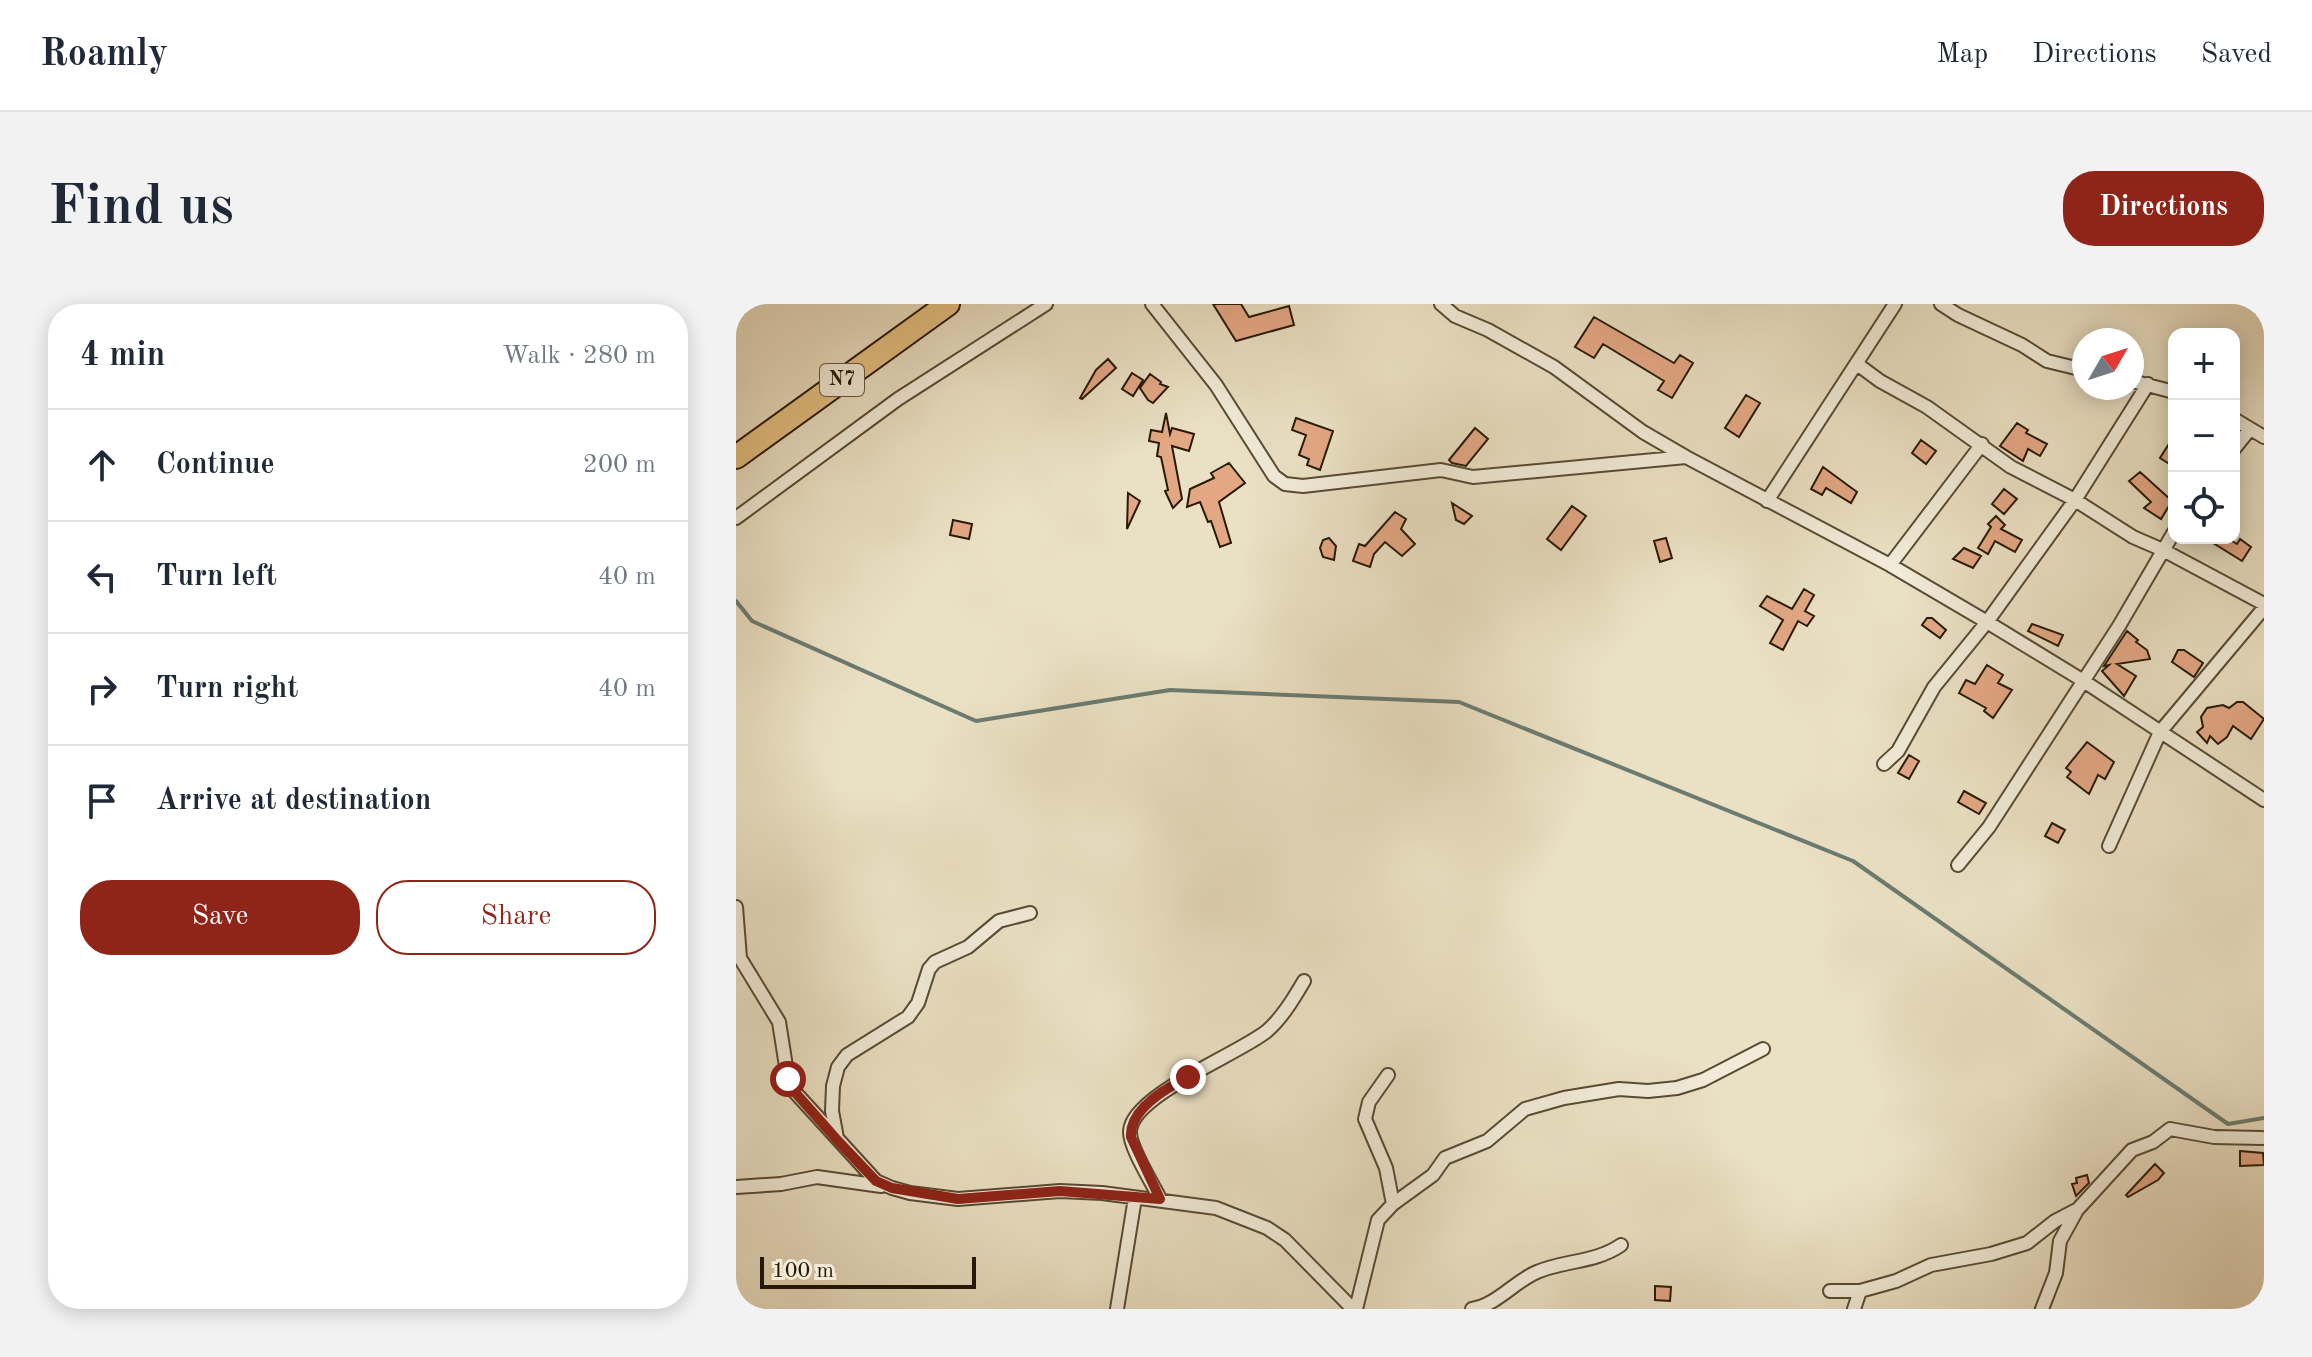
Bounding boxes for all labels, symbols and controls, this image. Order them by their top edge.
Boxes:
text: Roamly [40,36,168,74]
text: Map [1936,41,1988,69]
text: Directions [2032,41,2157,69]
text: Saved [2201,41,2272,69]
button: Directions [2063,171,2264,246]
text: Find us [48,180,234,236]
north arrow [2072,328,2144,400]
map controls [2168,328,2240,544]
button: + [2168,328,2240,400]
text: 4 min [80,339,165,373]
text: Walk · 280 m [502,343,656,369]
road number: N7 [820,364,864,396]
button: − [2168,400,2240,472]
icon: ahead [80,443,124,487]
text: Continue [156,450,275,480]
text: 200 m [583,452,656,478]
button: locate [2168,472,2240,544]
icon: left [80,555,124,599]
text: Turn left [156,562,277,592]
text: 40 m [598,564,656,590]
icon: right [80,667,124,711]
text: Turn right [156,674,298,704]
text: 40 m [598,676,656,702]
icon: arrive [80,779,124,823]
text: Arrive at destination [156,786,431,816]
button: Save [80,880,360,955]
button: Share [376,880,656,955]
route end [1170,1059,1206,1095]
route start [770,1061,806,1097]
scale bar [760,1253,976,1289]
text: 100 m [772,1260,834,1282]

